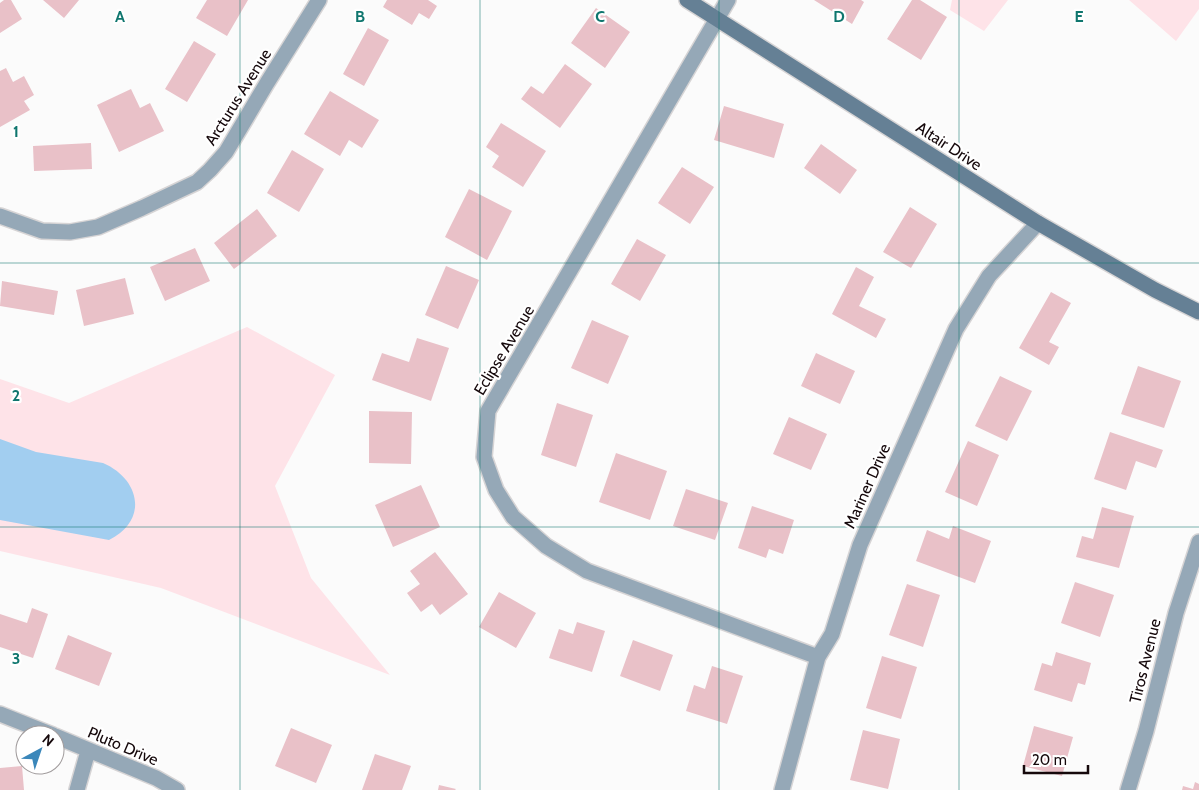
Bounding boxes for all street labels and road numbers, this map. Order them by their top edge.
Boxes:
street label: Arcturus Avenue [201,45,275,149]
street label: Altair Drive [913,118,985,174]
street label: Eclipse Avenue [470,302,538,398]
street label: Mariner Drive [840,441,894,531]
street label: Tiros Avenue [1125,617,1165,705]
street label: Pluto Drive [85,723,161,769]

